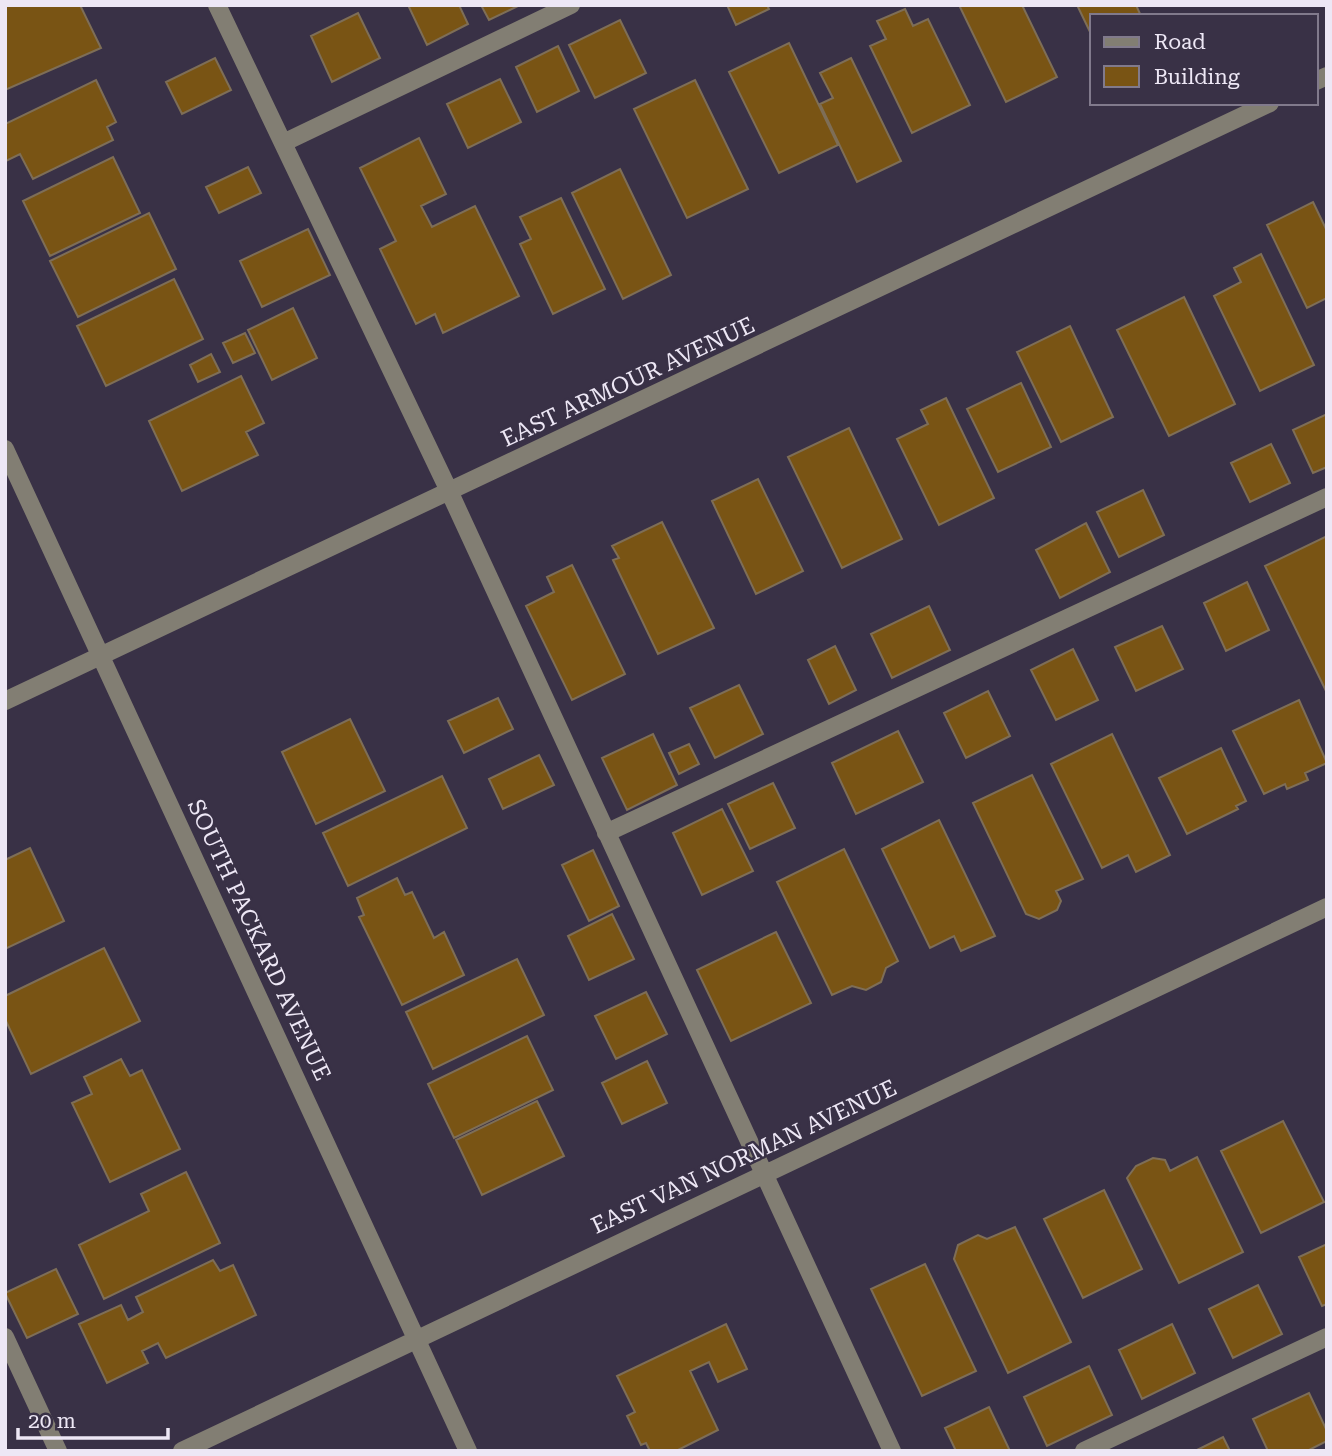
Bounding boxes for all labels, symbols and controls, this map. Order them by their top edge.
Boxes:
legend [1090,14,1318,105]
text: Road [1154,30,1206,54]
text: Building [1154,65,1240,89]
street label: EAST ARMOUR AVENUE [497,311,759,453]
street label: SOUTH PACKARD AVENUE [182,795,336,1085]
street label: EAST VAN NORMAN AVENUE [587,1074,901,1240]
scale bar [18,1396,168,1440]
text: 20 m [28,1409,76,1433]

